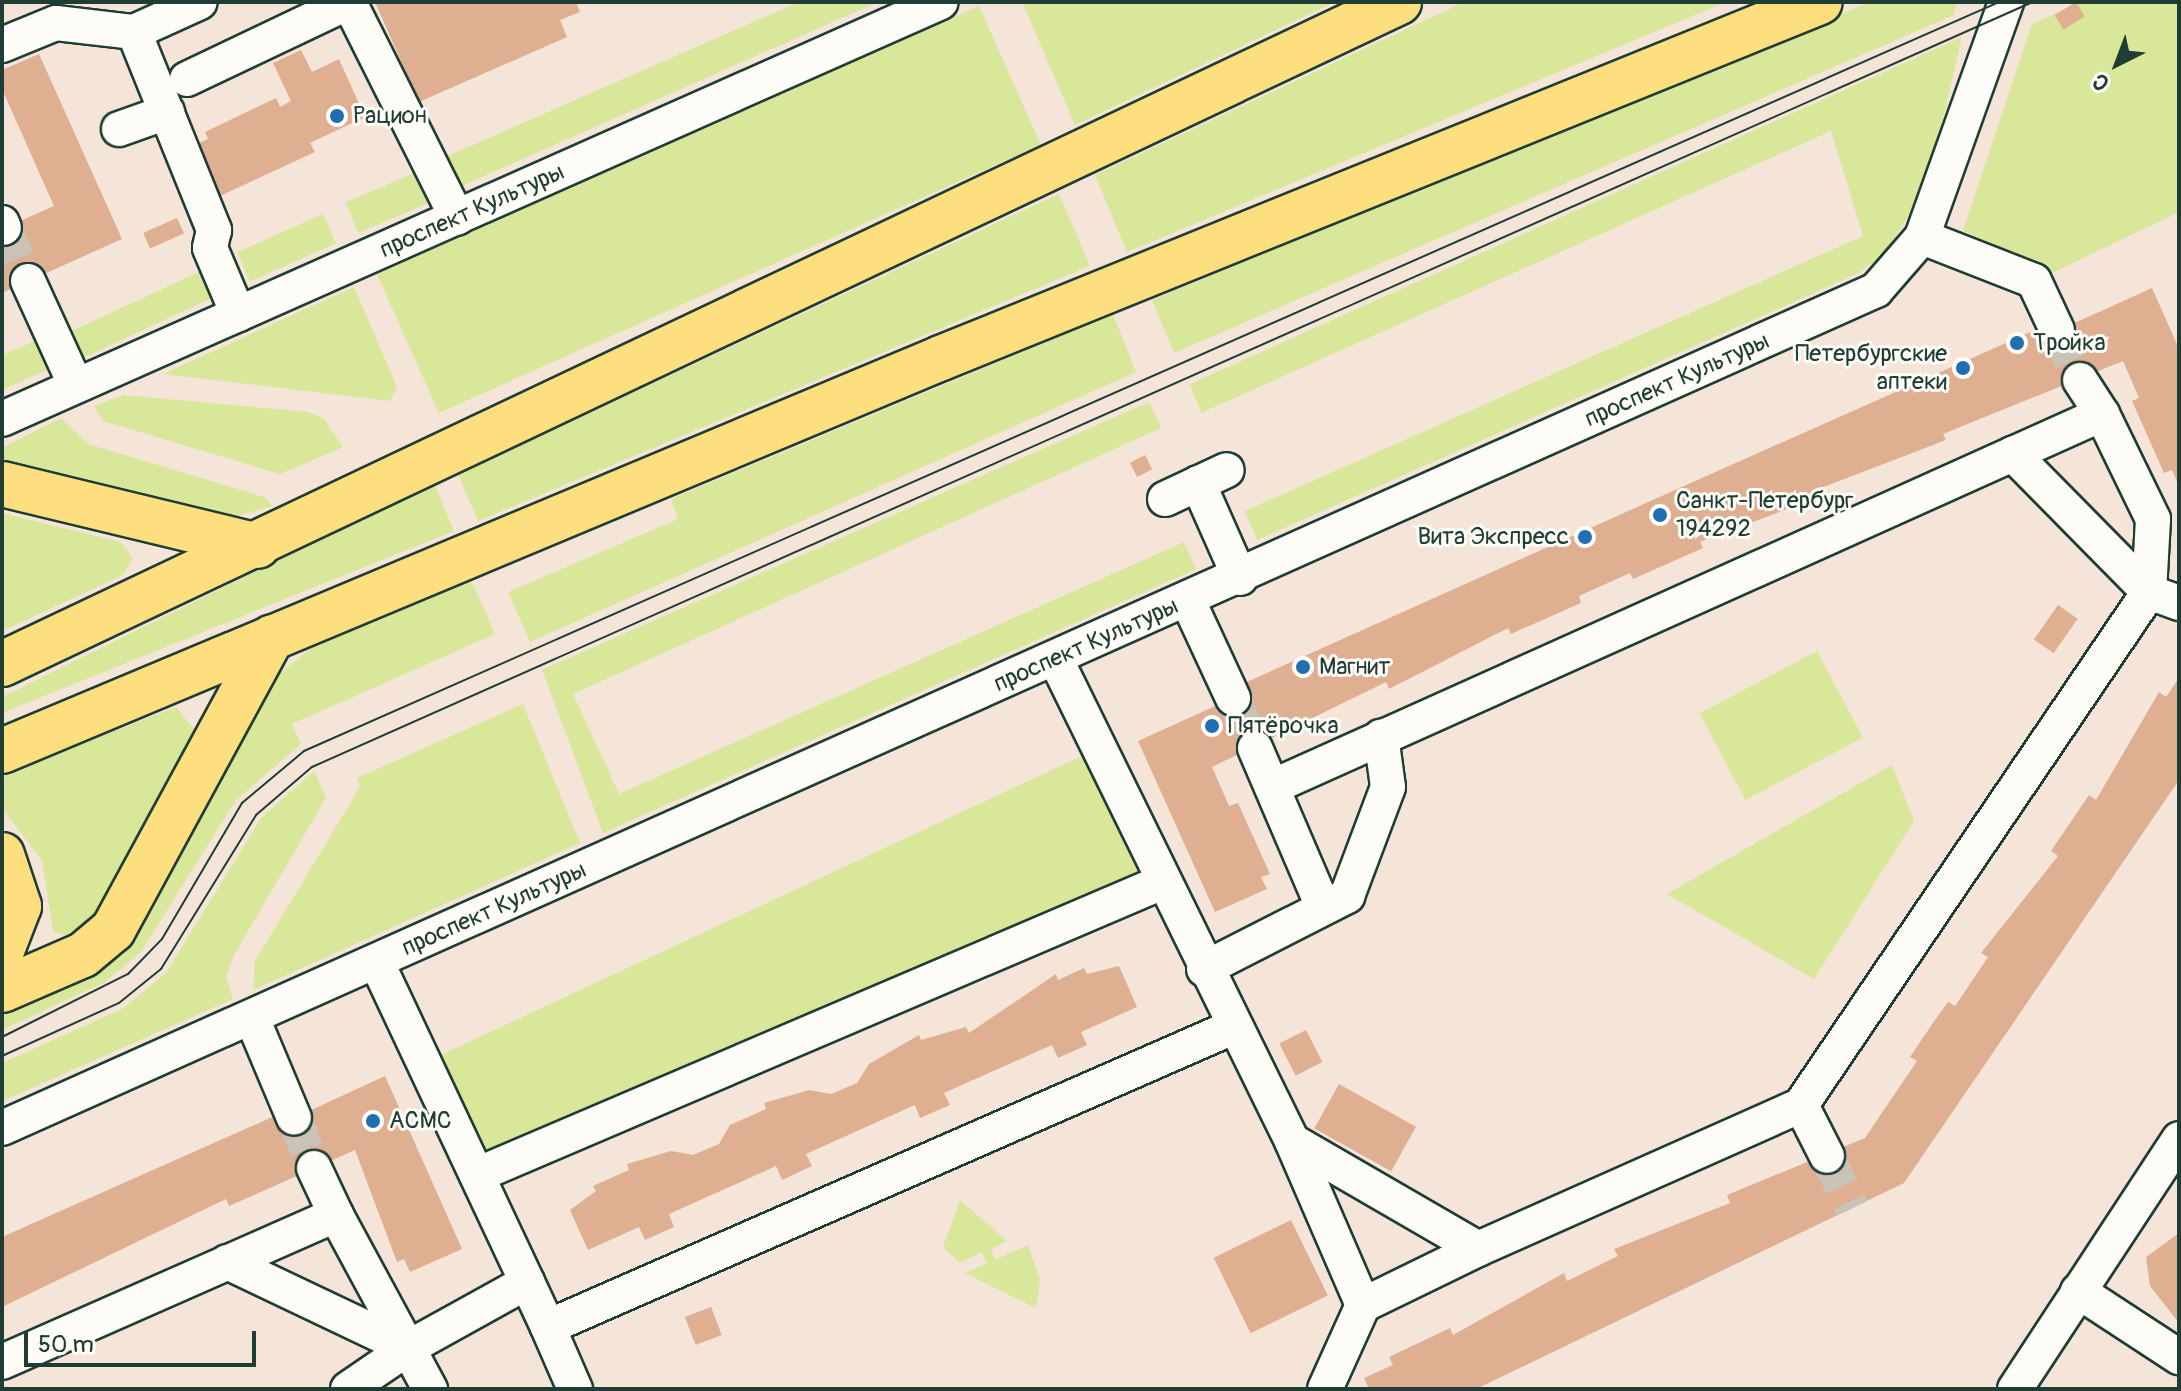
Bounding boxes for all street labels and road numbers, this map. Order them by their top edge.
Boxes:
street label: проспект Культуры [375,157,569,265]
street label: проспект Культуры [1580,326,1774,434]
street label: проспект Культуры [989,591,1183,699]
street label: проспект Культуры [397,855,591,963]

